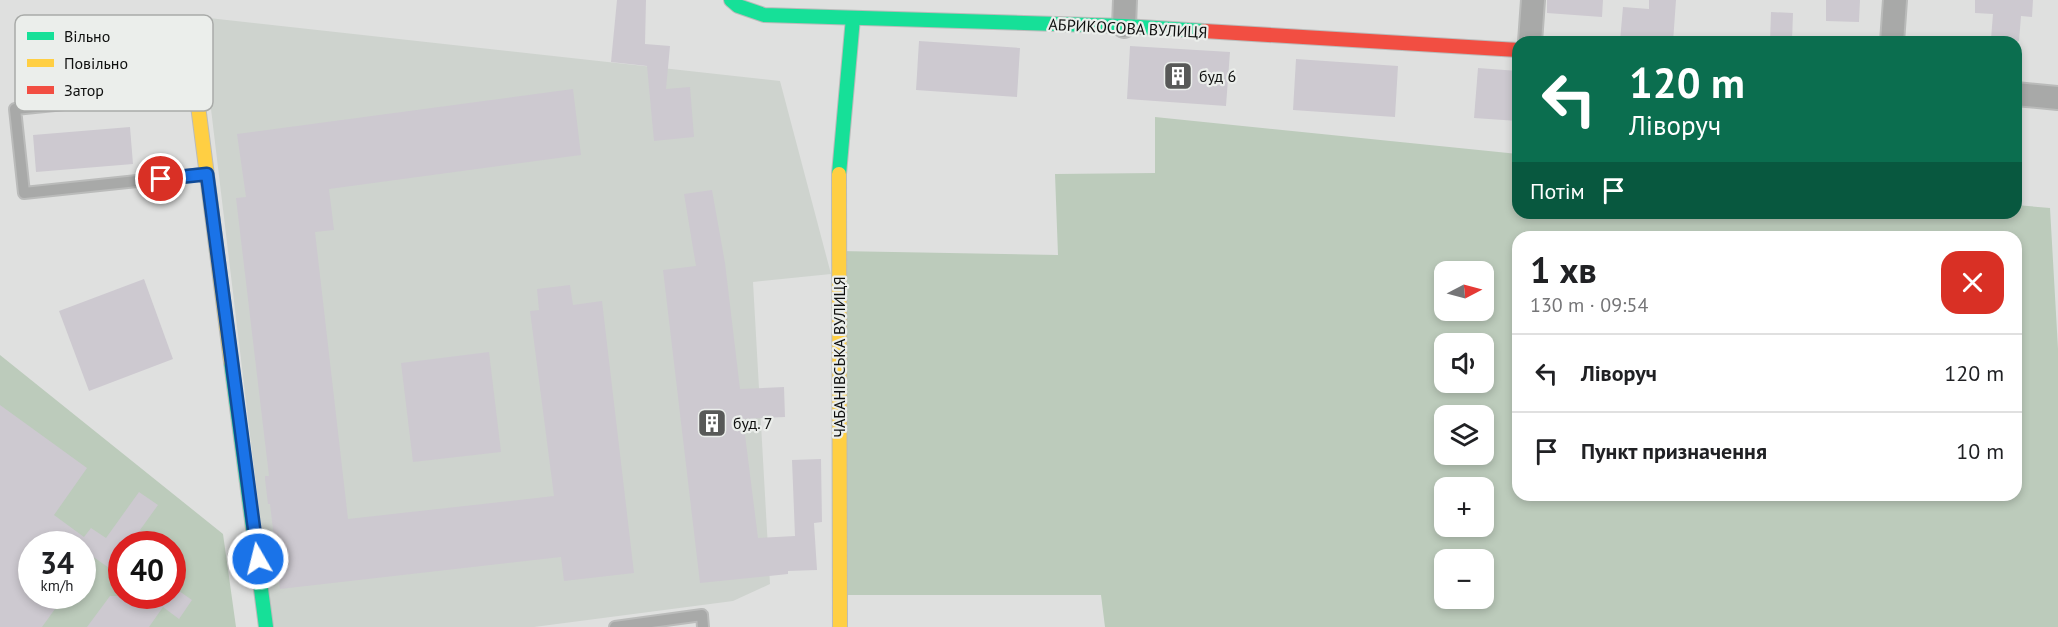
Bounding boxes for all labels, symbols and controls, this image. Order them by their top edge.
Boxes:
street label: АБРИКОСОВА ВУЛИЦЯ [1048,14,1208,42]
legend [15,15,213,111]
text: Вільно [64,26,110,46]
text: Повільно [64,53,128,73]
text: 120 m [1629,55,1745,110]
building icon: буд 6 [1162,60,1194,92]
icon: left [1530,60,1608,138]
place label: буд 6 [1199,66,1236,86]
text: Затор [64,80,104,100]
text: Ліворуч [1629,108,1721,142]
pin [135,153,186,204]
icon: arrive [144,162,177,195]
icon: arrive [1597,174,1630,207]
text: Потім [1530,177,1585,205]
text: 1 хв [1530,246,1597,293]
button: close [1941,251,2004,314]
north arrow [1434,261,1494,321]
map controls [1434,261,1494,609]
street label: ЧАБАНІВСЬКА ВУЛИЦЯ [829,276,849,438]
text: 130 m · 09:54 [1530,292,1648,318]
button: sound [1434,333,1494,393]
icon: left [1530,357,1563,390]
text: Ліворуч [1581,359,1657,387]
text: 120 m [1944,359,2004,387]
button: layers [1434,405,1494,465]
building icon: буд. 7 [696,407,728,439]
place label: буд. 7 [733,413,772,433]
icon: arrive [1530,435,1563,468]
text: Пункт призначення [1581,437,1767,465]
text: 10 m [1956,437,2004,465]
button: + [1434,477,1494,537]
position arrow [226,527,290,591]
speed limit sign: 40 [108,531,186,609]
text: 34 [40,543,74,582]
button: − [1434,549,1494,609]
text: km/h [41,576,73,595]

